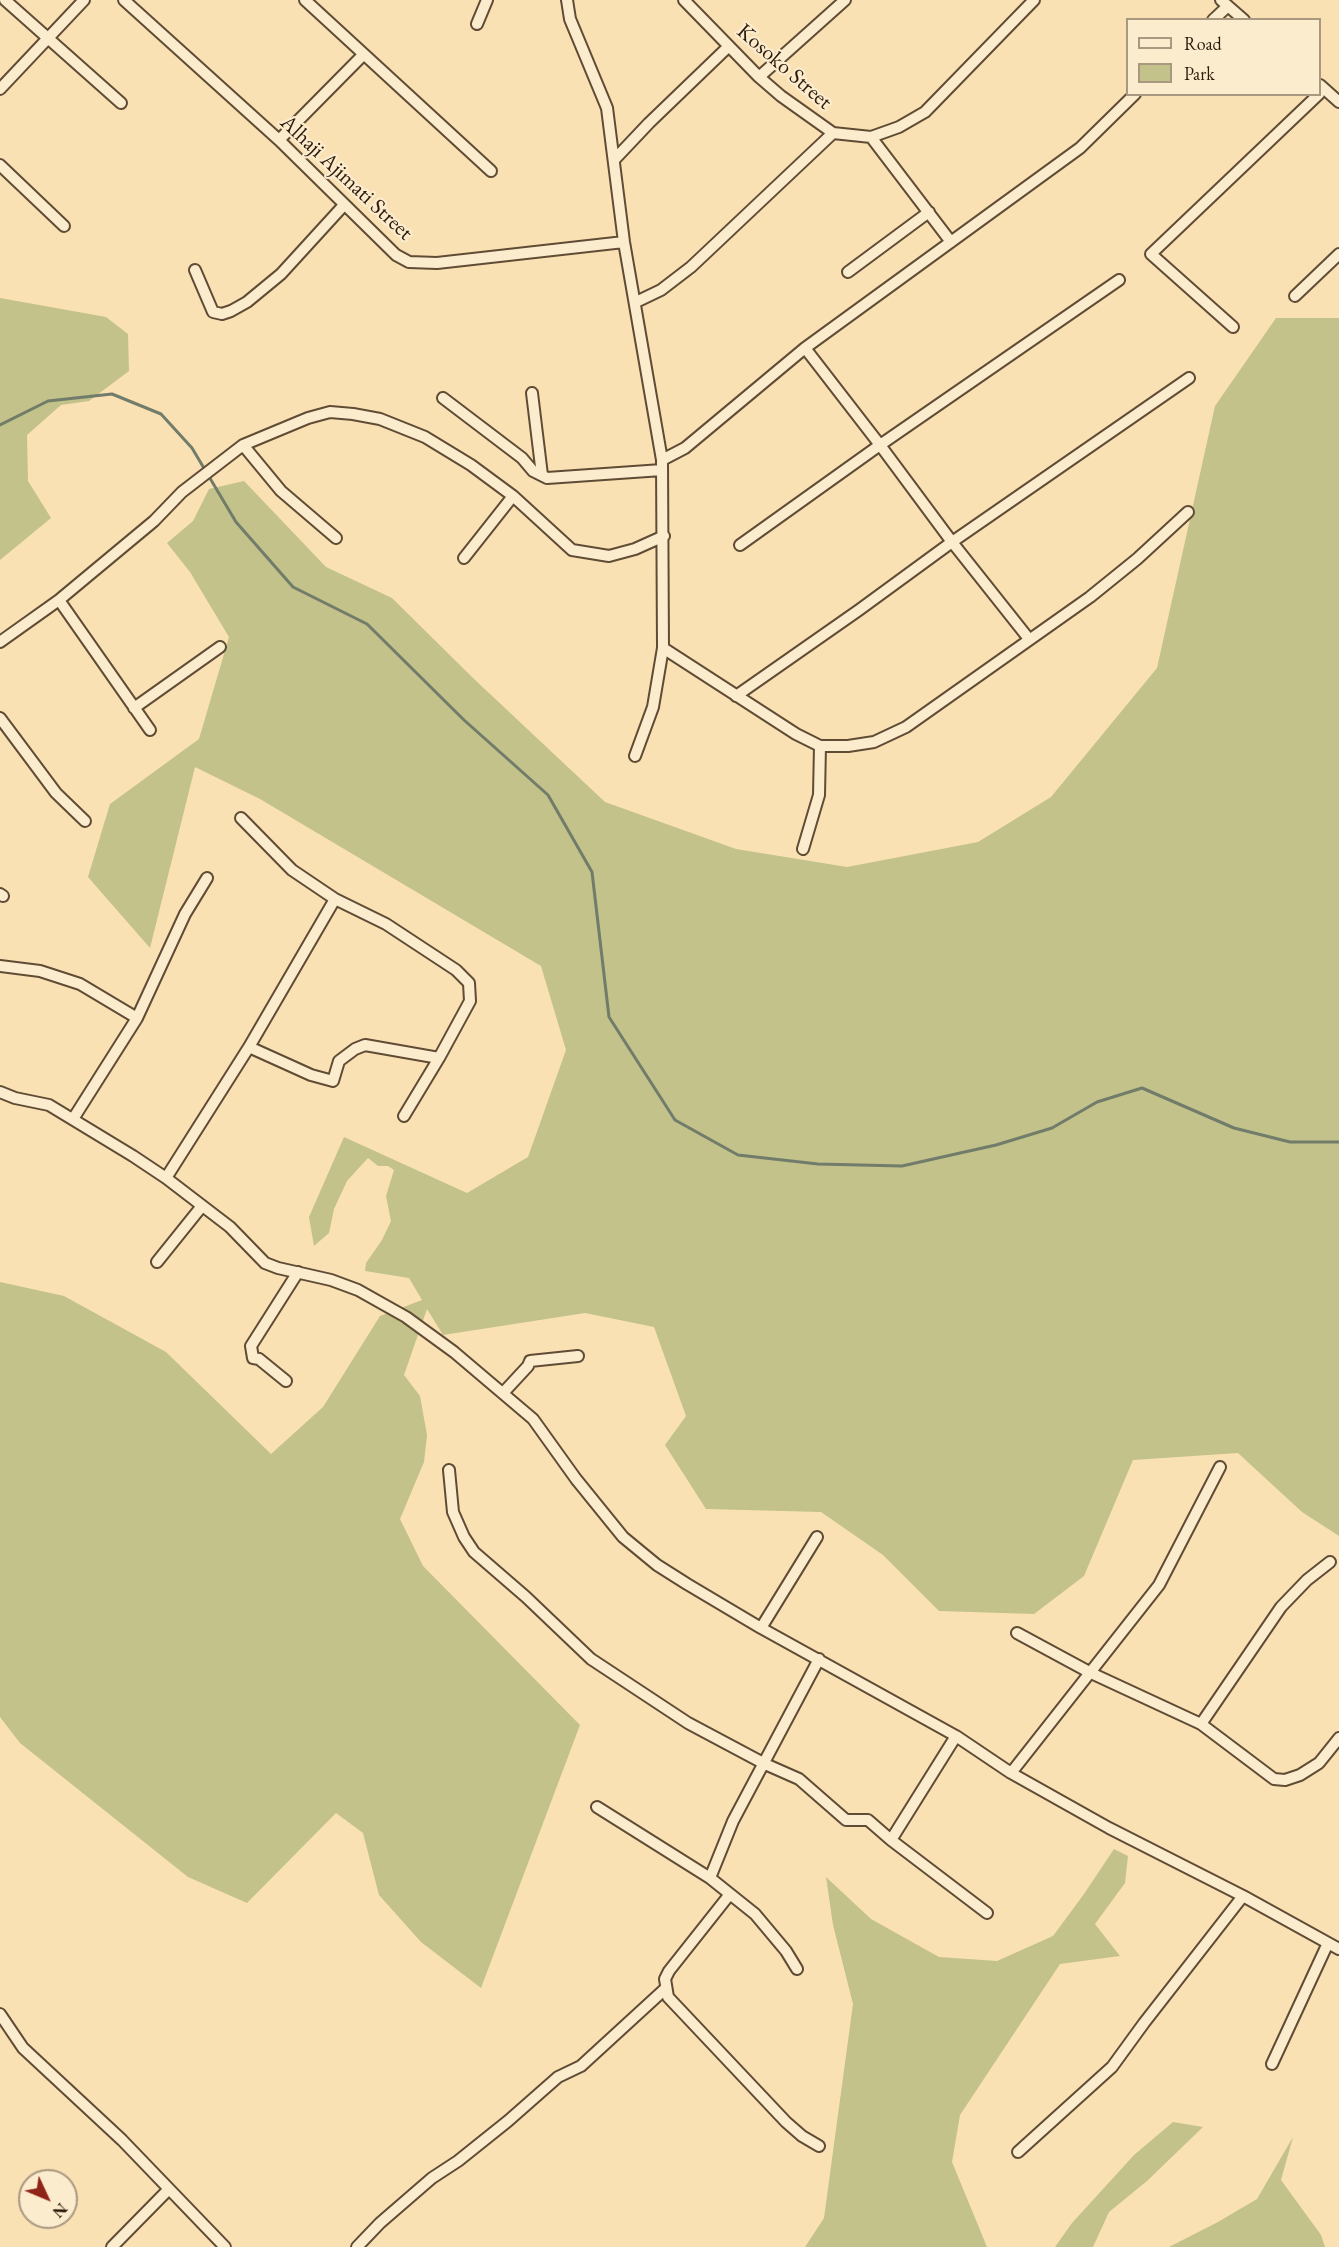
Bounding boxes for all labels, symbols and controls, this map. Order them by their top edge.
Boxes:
legend [1126,18,1321,96]
street label: Kosoko Street [731,19,837,115]
text: Road [1184,32,1222,55]
text: Park [1184,62,1215,85]
street label: Alhaji Ajimati Street [274,110,418,246]
north arrow [18,2169,78,2229]
text: N [48,2199,72,2222]

